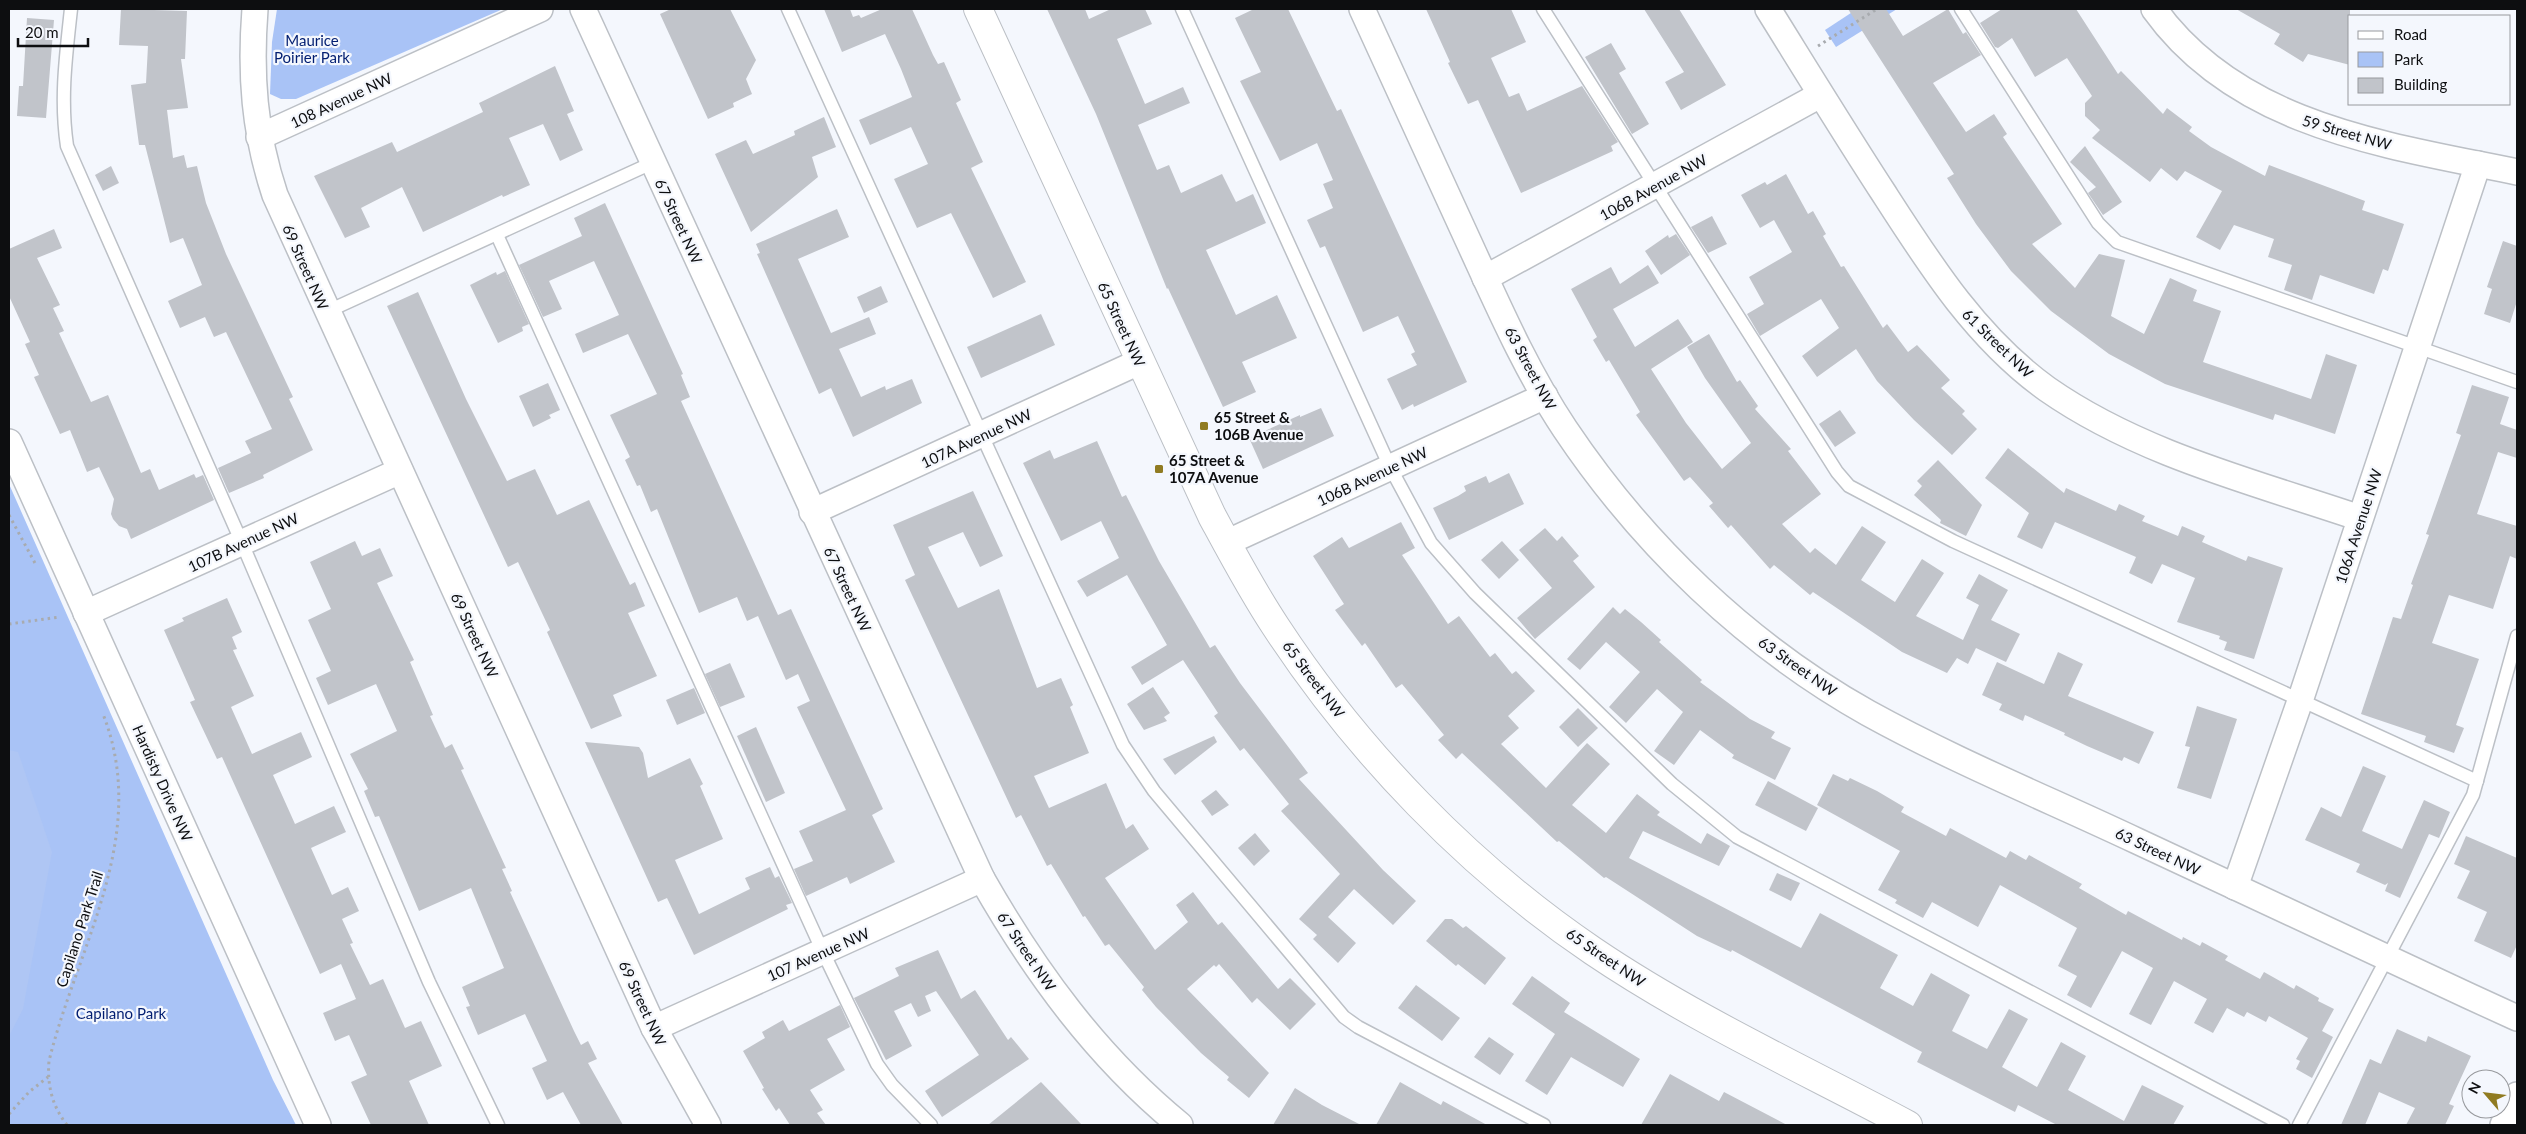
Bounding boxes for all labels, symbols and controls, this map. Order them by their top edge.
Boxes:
scale bar [18,15,88,47]
legend [2348,15,2511,105]
text: 20 m [25,23,59,41]
text: Road [2394,25,2427,43]
park label: Maurice Poirier Park [274,31,350,66]
text: Park [2394,50,2424,68]
street label: 108 Avenue NW [287,68,395,131]
text: Building [2394,75,2447,93]
street label: 59 Street NW [2301,111,2394,153]
street label: 106B Avenue NW [1596,150,1710,224]
street label: 67 Street NW [651,176,707,267]
street label: 69 Street NW [279,222,333,313]
street label: 65 Street NW [1094,279,1150,370]
street label: 61 Street NW [1959,305,2038,382]
street label: 63 Street NW [1502,323,1561,413]
street label: 107A Avenue NW [918,404,1034,471]
place label: 65 Street & 106B Avenue [1214,408,1304,443]
marker: 65 Street & 106B Avenue [1198,420,1210,432]
street label: 106B Avenue NW [1314,442,1430,509]
place label: 65 Street & 107A Avenue [1169,451,1259,486]
marker: 65 Street & 107A Avenue [1153,463,1165,475]
street label: 106A Avenue NW [2331,466,2385,586]
street label: 107B Avenue NW [185,508,301,575]
street label: 67 Street NW [820,544,876,635]
street label: 69 Street NW [447,590,503,681]
street label: 63 Street NW [1755,632,1841,700]
street label: 65 Street NW [1279,637,1349,721]
street label: Hardisty Drive NW [129,722,197,844]
street label: 63 Street NW [2113,823,2204,879]
street label: Capilano Park Trail [52,869,106,989]
street label: 67 Street NW [994,908,1060,994]
street label: 107 Avenue NW [764,923,872,985]
street label: 65 Street NW [1563,924,1649,990]
street label: 69 Street NW [615,958,671,1049]
park label: Capilano Park [76,1004,167,1022]
north arrow [2461,1069,2511,1119]
text: N [2464,1079,2484,1096]

